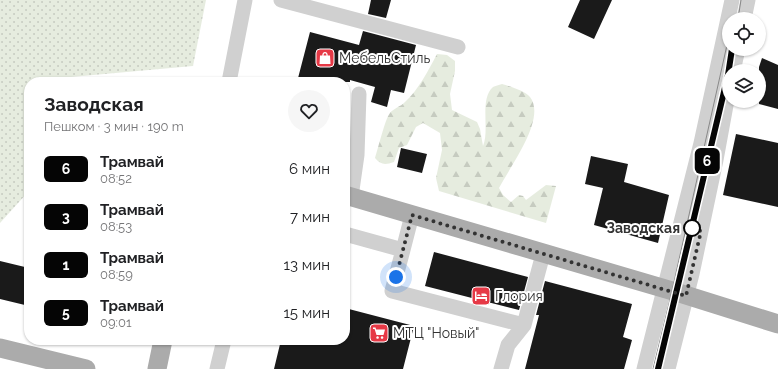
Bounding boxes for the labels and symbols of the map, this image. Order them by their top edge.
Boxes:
shop icon: МебельСтиль [314,47,336,69]
place label: МебельСтиль [339,50,430,66]
line badge: 6 [694,148,720,174]
marker: Заводская [683,219,701,237]
place label: Заводская [607,220,680,236]
your location [386,267,406,287]
hotel icon: Глория [470,285,492,307]
place label: Глория [495,288,543,304]
supermarket icon: МТЦ "Новый" [368,322,390,344]
place label: МТЦ "Новый" [393,325,479,341]

